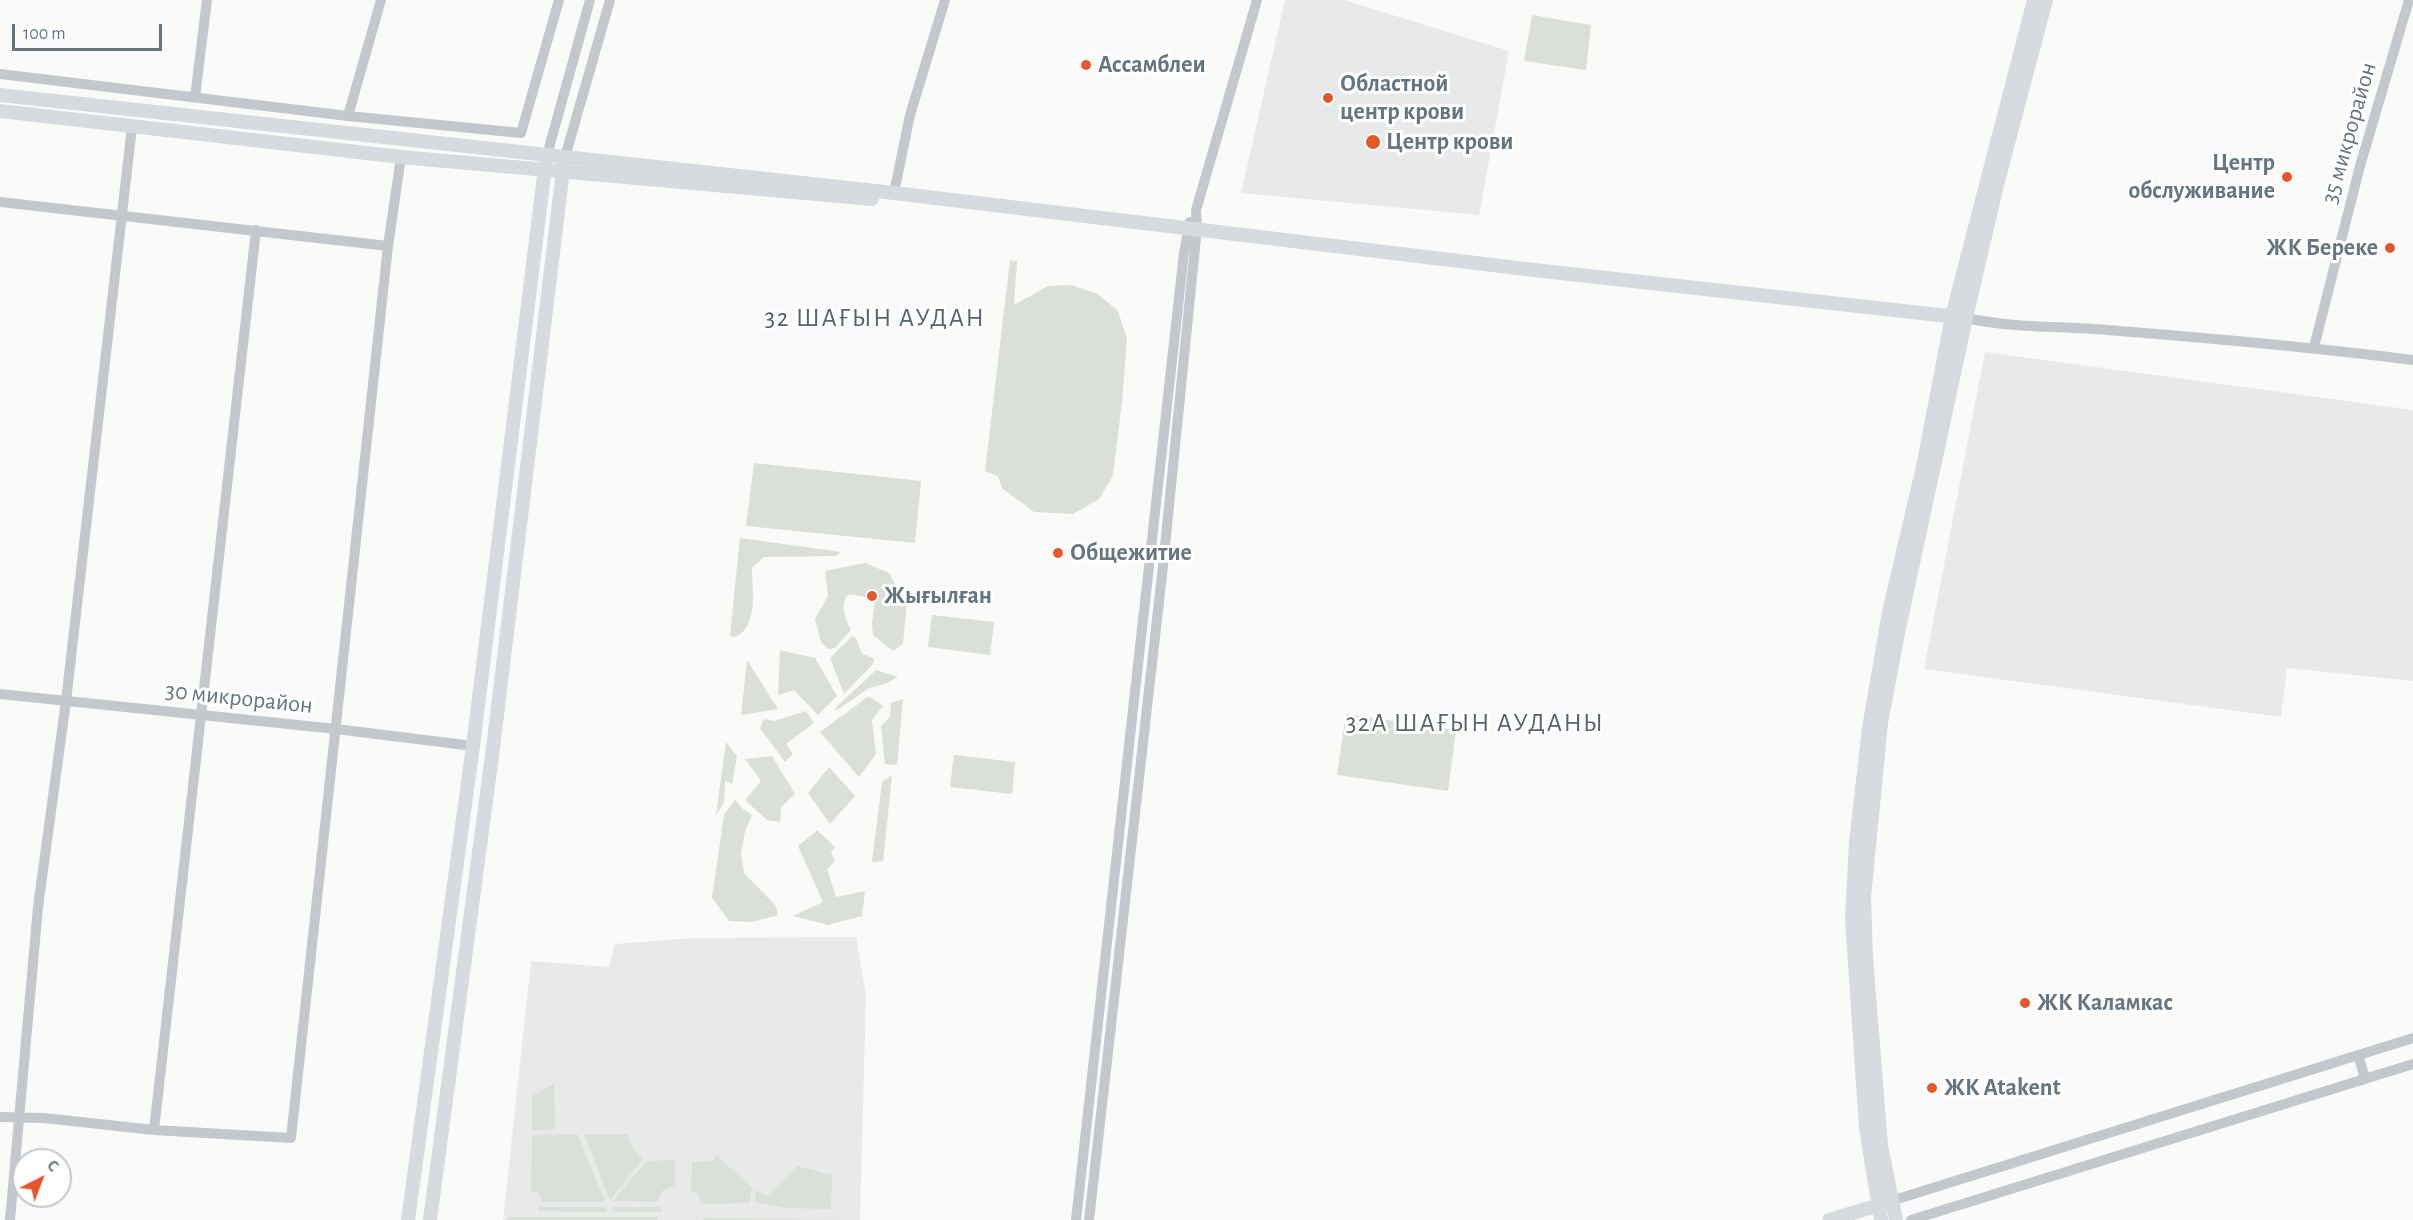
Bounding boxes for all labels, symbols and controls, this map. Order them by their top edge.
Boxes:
scale bar [15,12,165,50]
text: 100 m [23,25,66,43]
place label: Ассамблеи [1098,51,1206,79]
marker: Ассамблеи [1079,58,1093,72]
street label: 35 микрорайон [2315,59,2383,207]
place label: Областной центр крови [1340,70,1464,126]
marker: Областной центр крови [1321,91,1335,105]
place label: Центр крови [1386,128,1513,156]
marker: Центр крови [1364,133,1382,151]
place label: Центр обслуживание [2128,149,2275,205]
marker: Центр обслуживание [2280,170,2294,184]
place label: ЖК Береке [2266,234,2378,262]
marker: ЖК Береке [2383,241,2397,255]
district label: 32 ШАҒЫН АУДАН [765,302,985,334]
place label: Общежитие [1070,539,1192,567]
marker: Общежитие [1051,546,1065,560]
place label: Жығылған [884,582,992,610]
marker: Жығылған [865,589,879,603]
street label: 30 микрорайон [164,676,314,720]
district label: 32А ШАҒЫН АУДАНЫ [1346,707,1604,739]
place label: ЖК Каламкас [2037,989,2173,1017]
marker: ЖК Каламкас [2018,996,2032,1010]
place label: ЖК Atakent [1944,1074,2061,1102]
marker: ЖК Atakent [1925,1081,1939,1095]
north arrow [12,1148,72,1208]
text: С [44,1157,61,1175]

